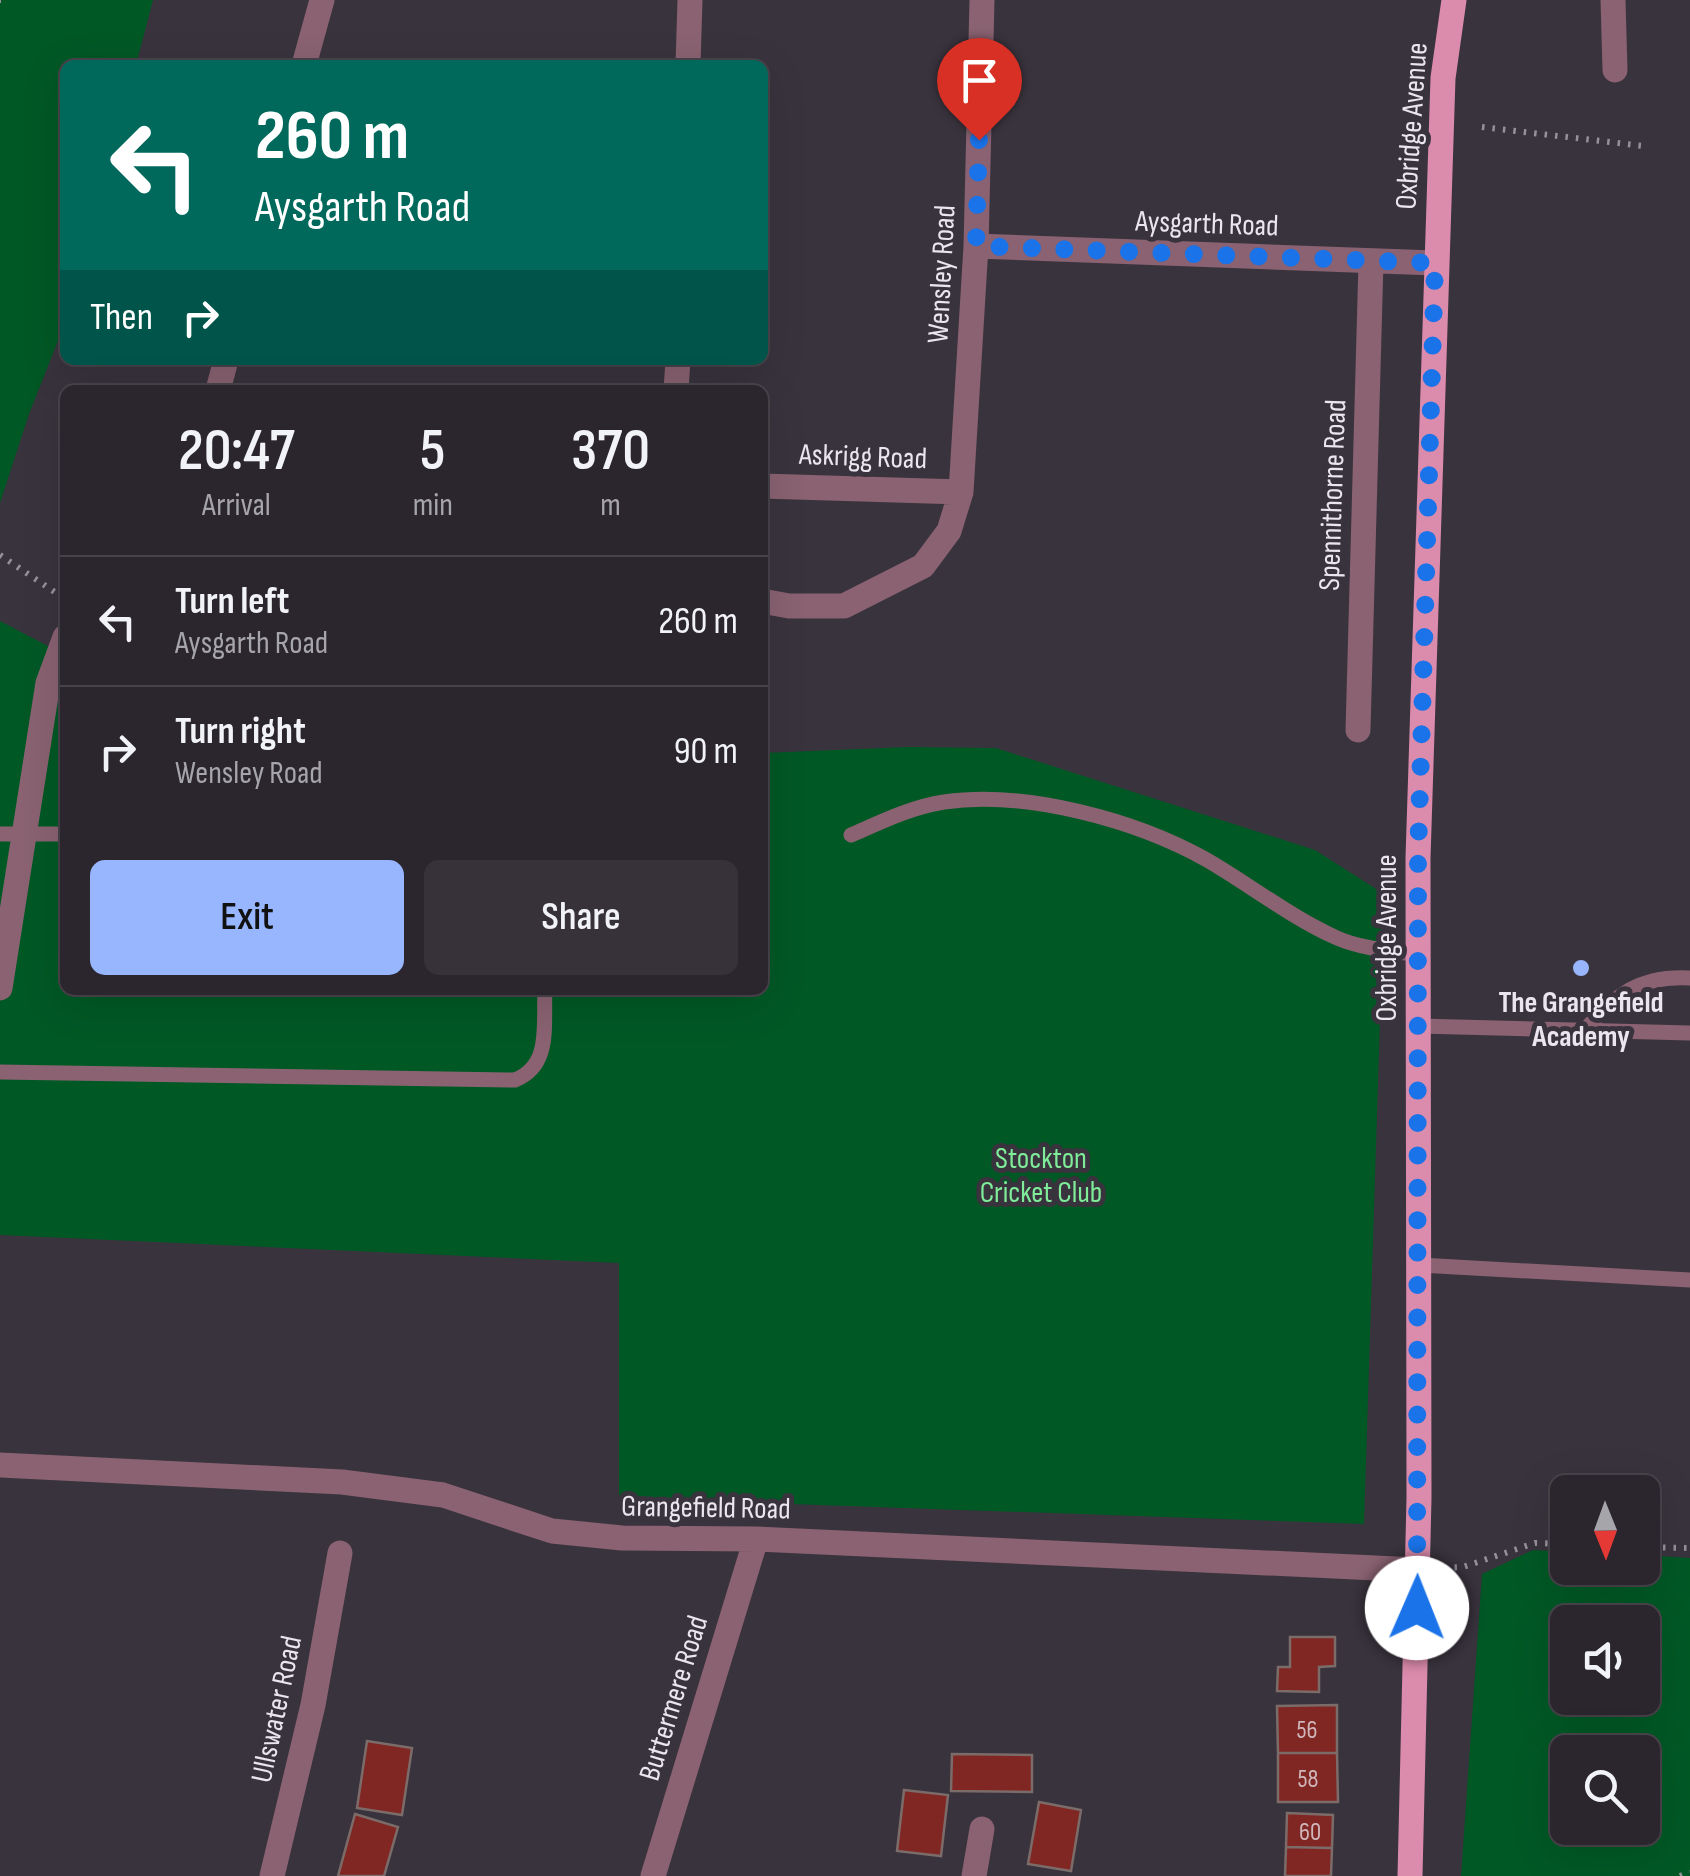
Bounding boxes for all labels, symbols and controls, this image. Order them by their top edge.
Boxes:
pin [937,38,1022,141]
street label: Oxbridge Avenue [1388,41,1436,211]
icon: arrive [952,53,1007,108]
text: 260 m [255,95,409,179]
icon: left [90,100,220,230]
text: Aysgarth Road [255,180,470,235]
street label: Aysgarth Road [1134,203,1279,244]
street label: Wensley Road [920,204,964,344]
icon: right [173,290,228,345]
text: Then [90,295,153,340]
street label: Spennithorne Road [1312,399,1354,591]
text: 20:47 [178,415,295,487]
text: 5 [420,415,446,487]
text: 370 [571,415,650,487]
street label: Askrigg Road [797,437,928,477]
text: Arrival [202,486,271,525]
text: min [413,486,453,525]
text: m [600,486,621,525]
text: Turn left [175,579,289,624]
icon: left [90,594,145,649]
text: 260 m [658,599,738,644]
text: Aysgarth Road [175,624,328,663]
text: Turn right [175,709,306,754]
icon: right [90,724,145,779]
text: 90 m [674,729,738,774]
text: Wensley Road [175,754,323,793]
street label: Oxbridge Avenue [1369,854,1405,1022]
button: Exit [90,860,404,975]
button: Share [424,860,738,975]
marker: The Grangefield Academy [1570,957,1592,979]
place label: The Grangefield Academy [1498,985,1664,1055]
park label: Stockton Cricket Club [980,1141,1102,1211]
north arrow [1550,1475,1660,1585]
map controls [1550,1475,1660,1845]
street label: Grangefield Road [621,1489,791,1527]
position arrow [1365,1556,1469,1660]
button: sound [1550,1605,1660,1715]
street label: Buttermere Road [632,1611,716,1785]
street label: Ullswater Road [244,1633,310,1786]
house number: 56 [1297,1715,1317,1746]
button: search [1550,1735,1660,1845]
house number: 58 [1297,1764,1319,1795]
house number: 60 [1299,1817,1321,1848]

